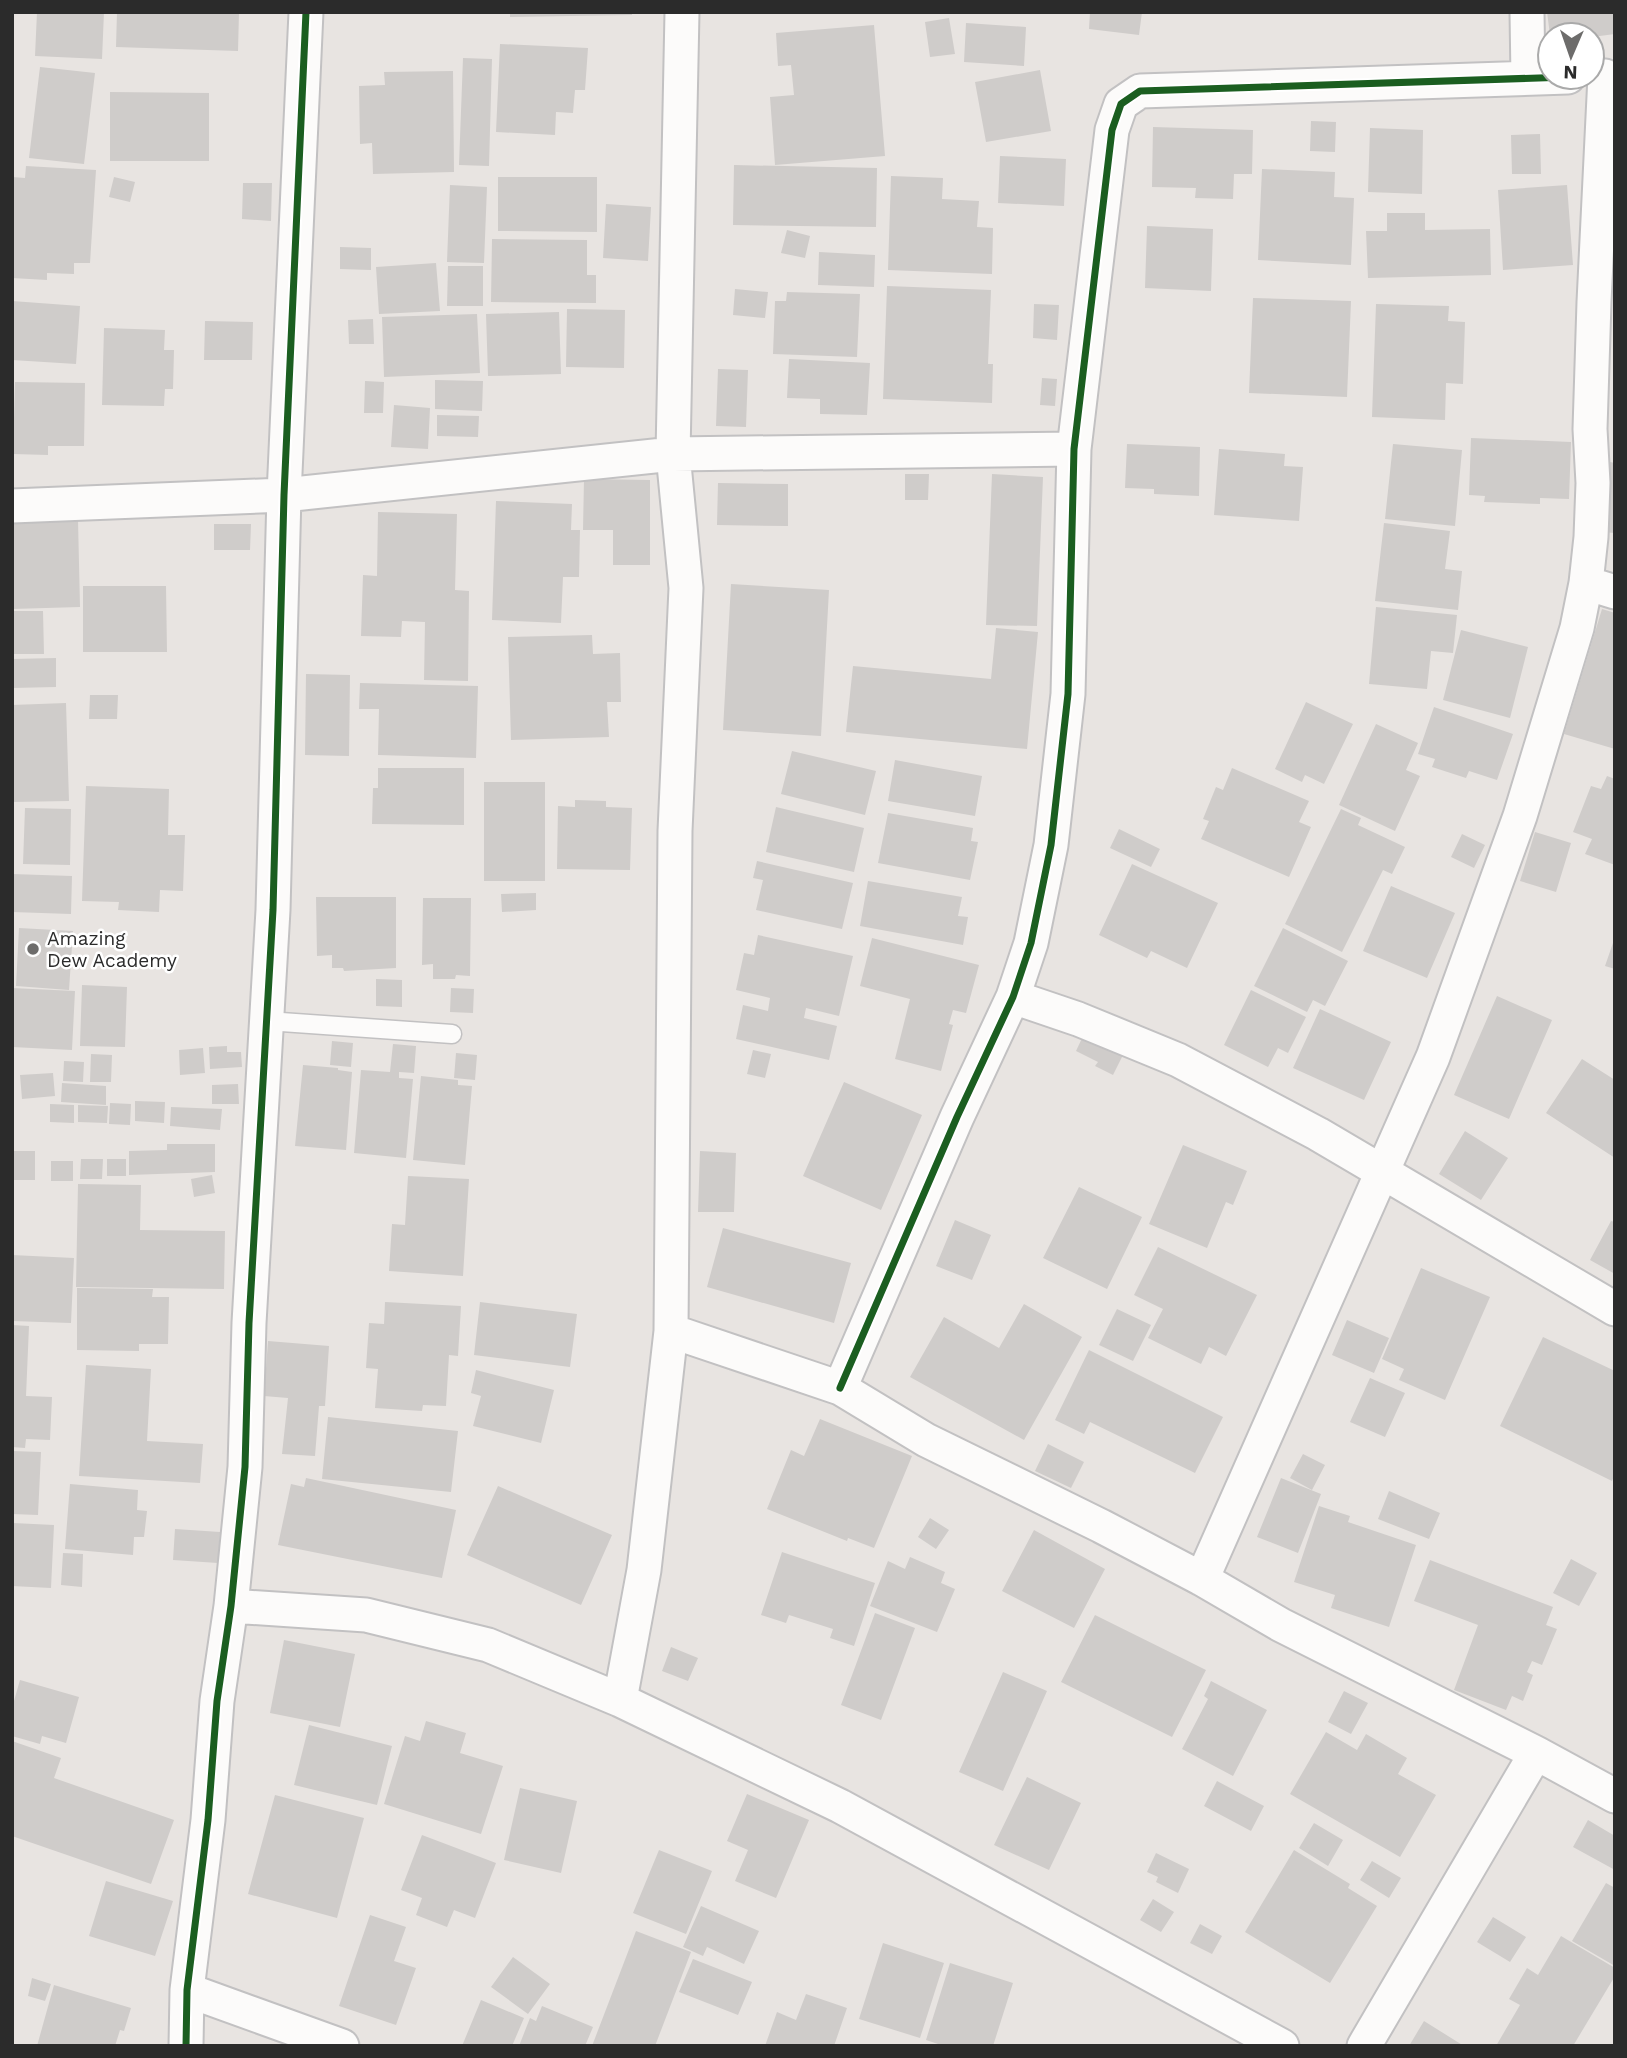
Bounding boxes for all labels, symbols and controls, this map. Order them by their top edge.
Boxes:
north arrow [1536,21,1606,91]
text: N [1563,61,1578,84]
place label: Amazing Dew Academy [47,927,177,972]
marker: Amazing Dew Academy [25,941,41,957]

